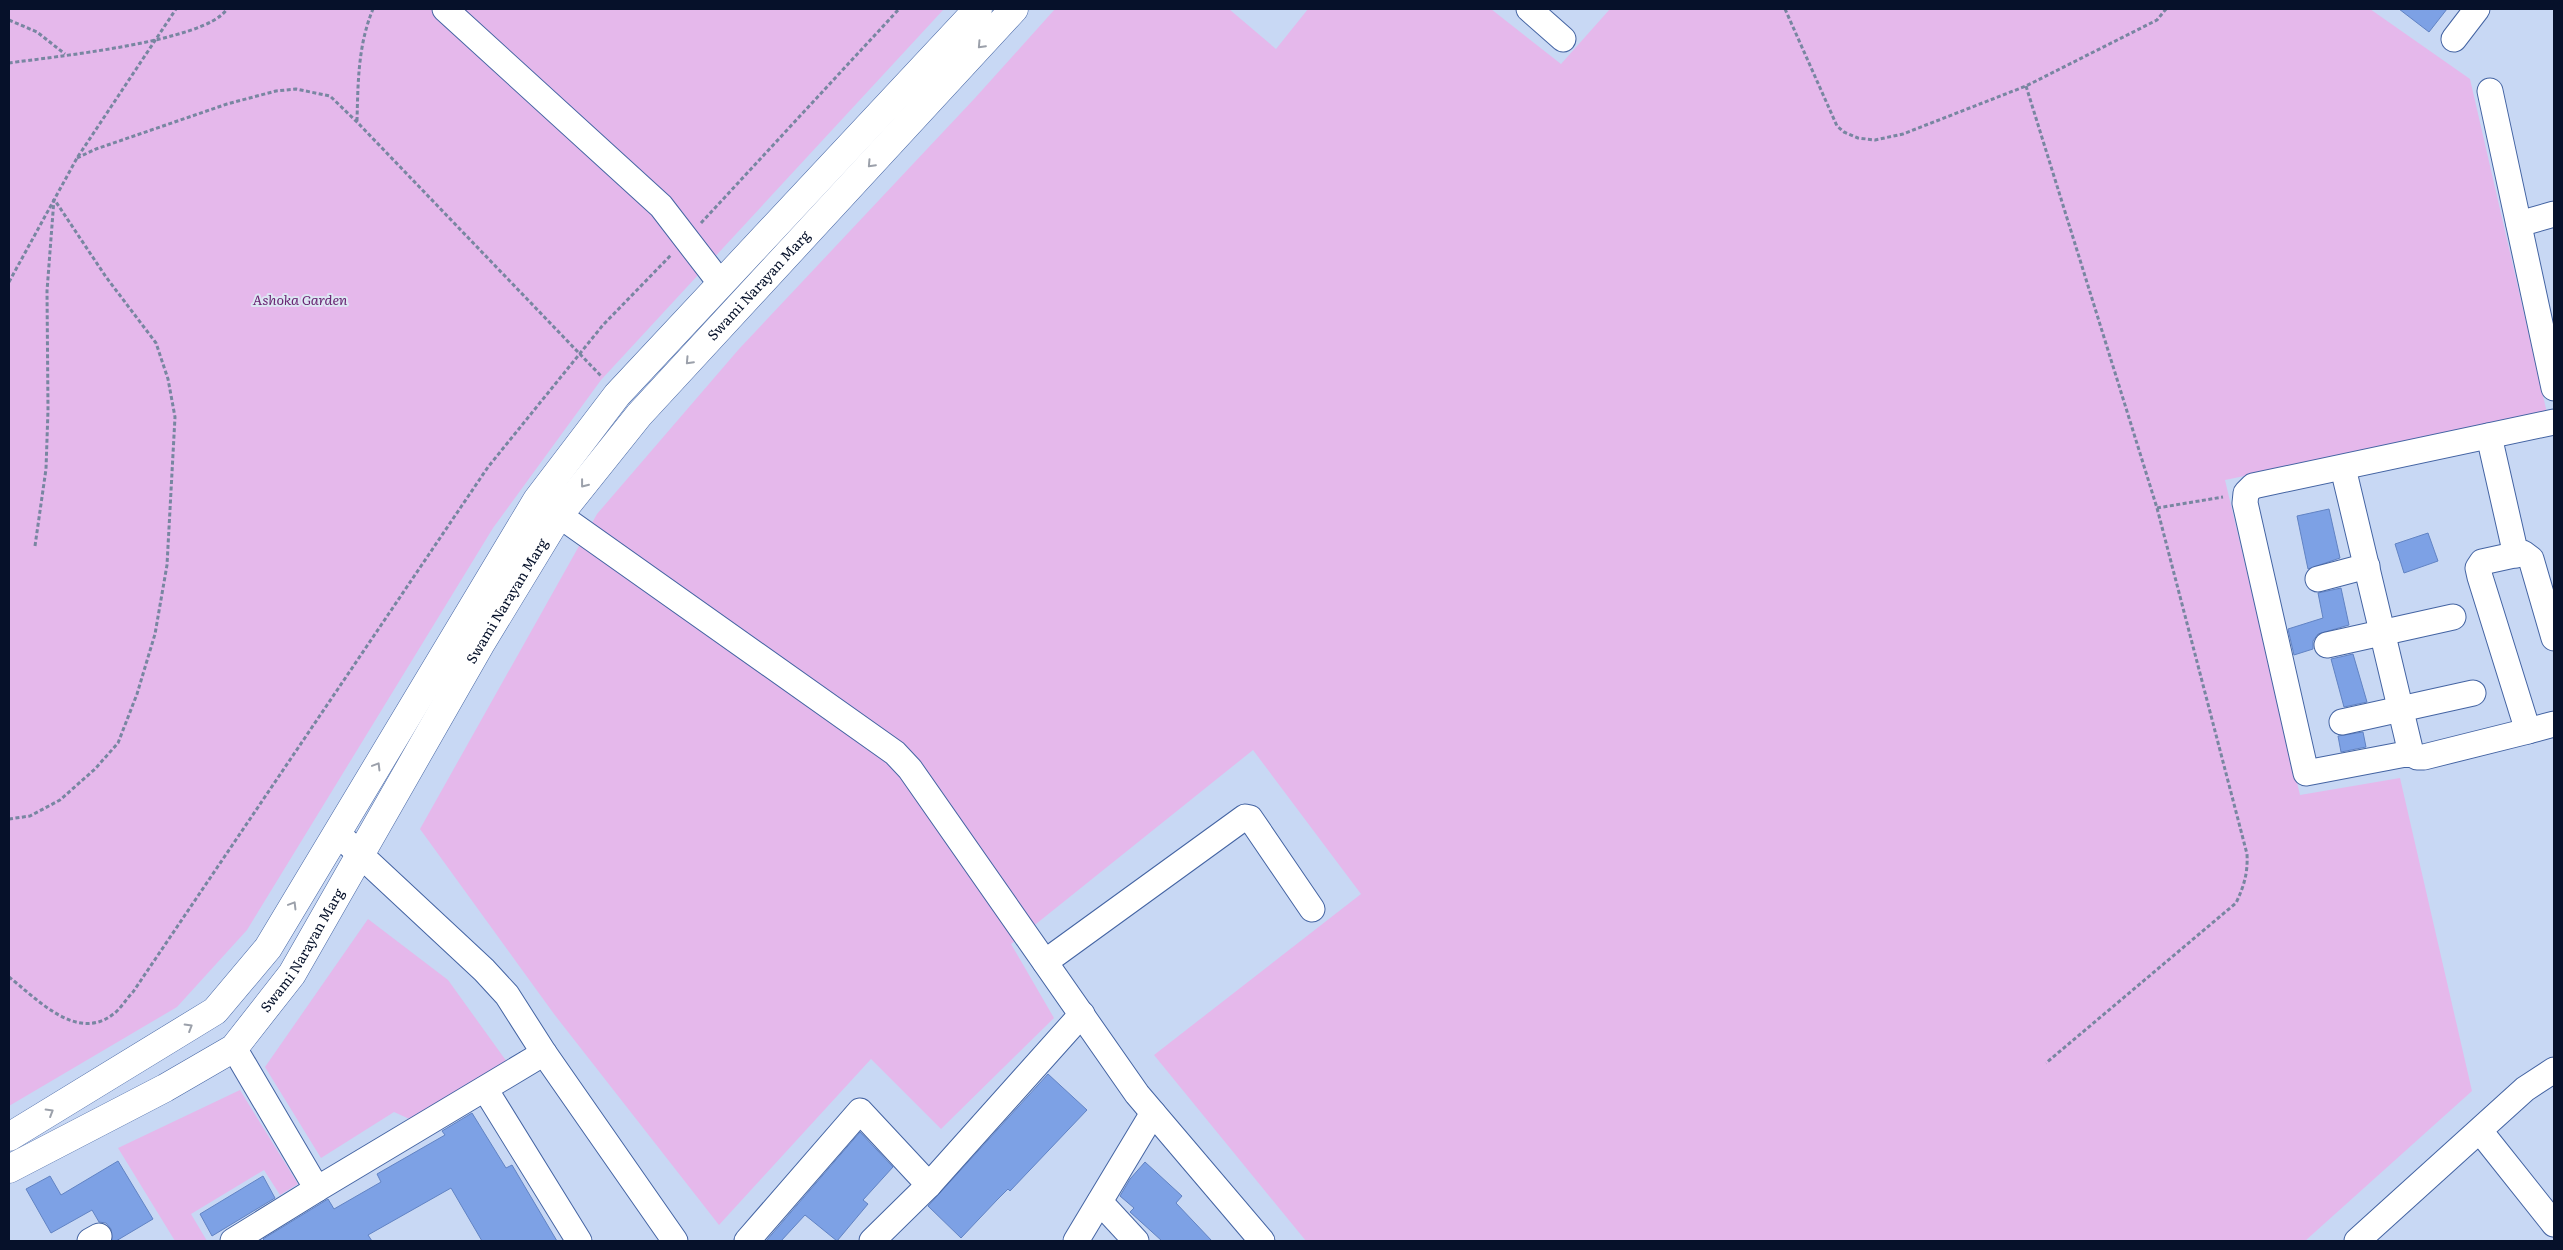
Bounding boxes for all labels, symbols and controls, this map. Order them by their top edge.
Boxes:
one-way arrow [978,39,987,48]
one-way arrow [868,159,877,168]
street label: Swami Narayan Marg [702,225,814,344]
park label: Ashoka Garden [253,289,348,309]
one-way arrow [686,355,695,364]
one-way arrow [581,478,589,487]
street label: Swami Narayan Marg [460,534,552,667]
one-way arrow [371,763,381,772]
street label: Swami Narayan Marg [255,884,348,1016]
one-way arrow [287,902,297,911]
one-way arrow [184,1023,193,1033]
one-way arrow [45,1108,54,1118]

